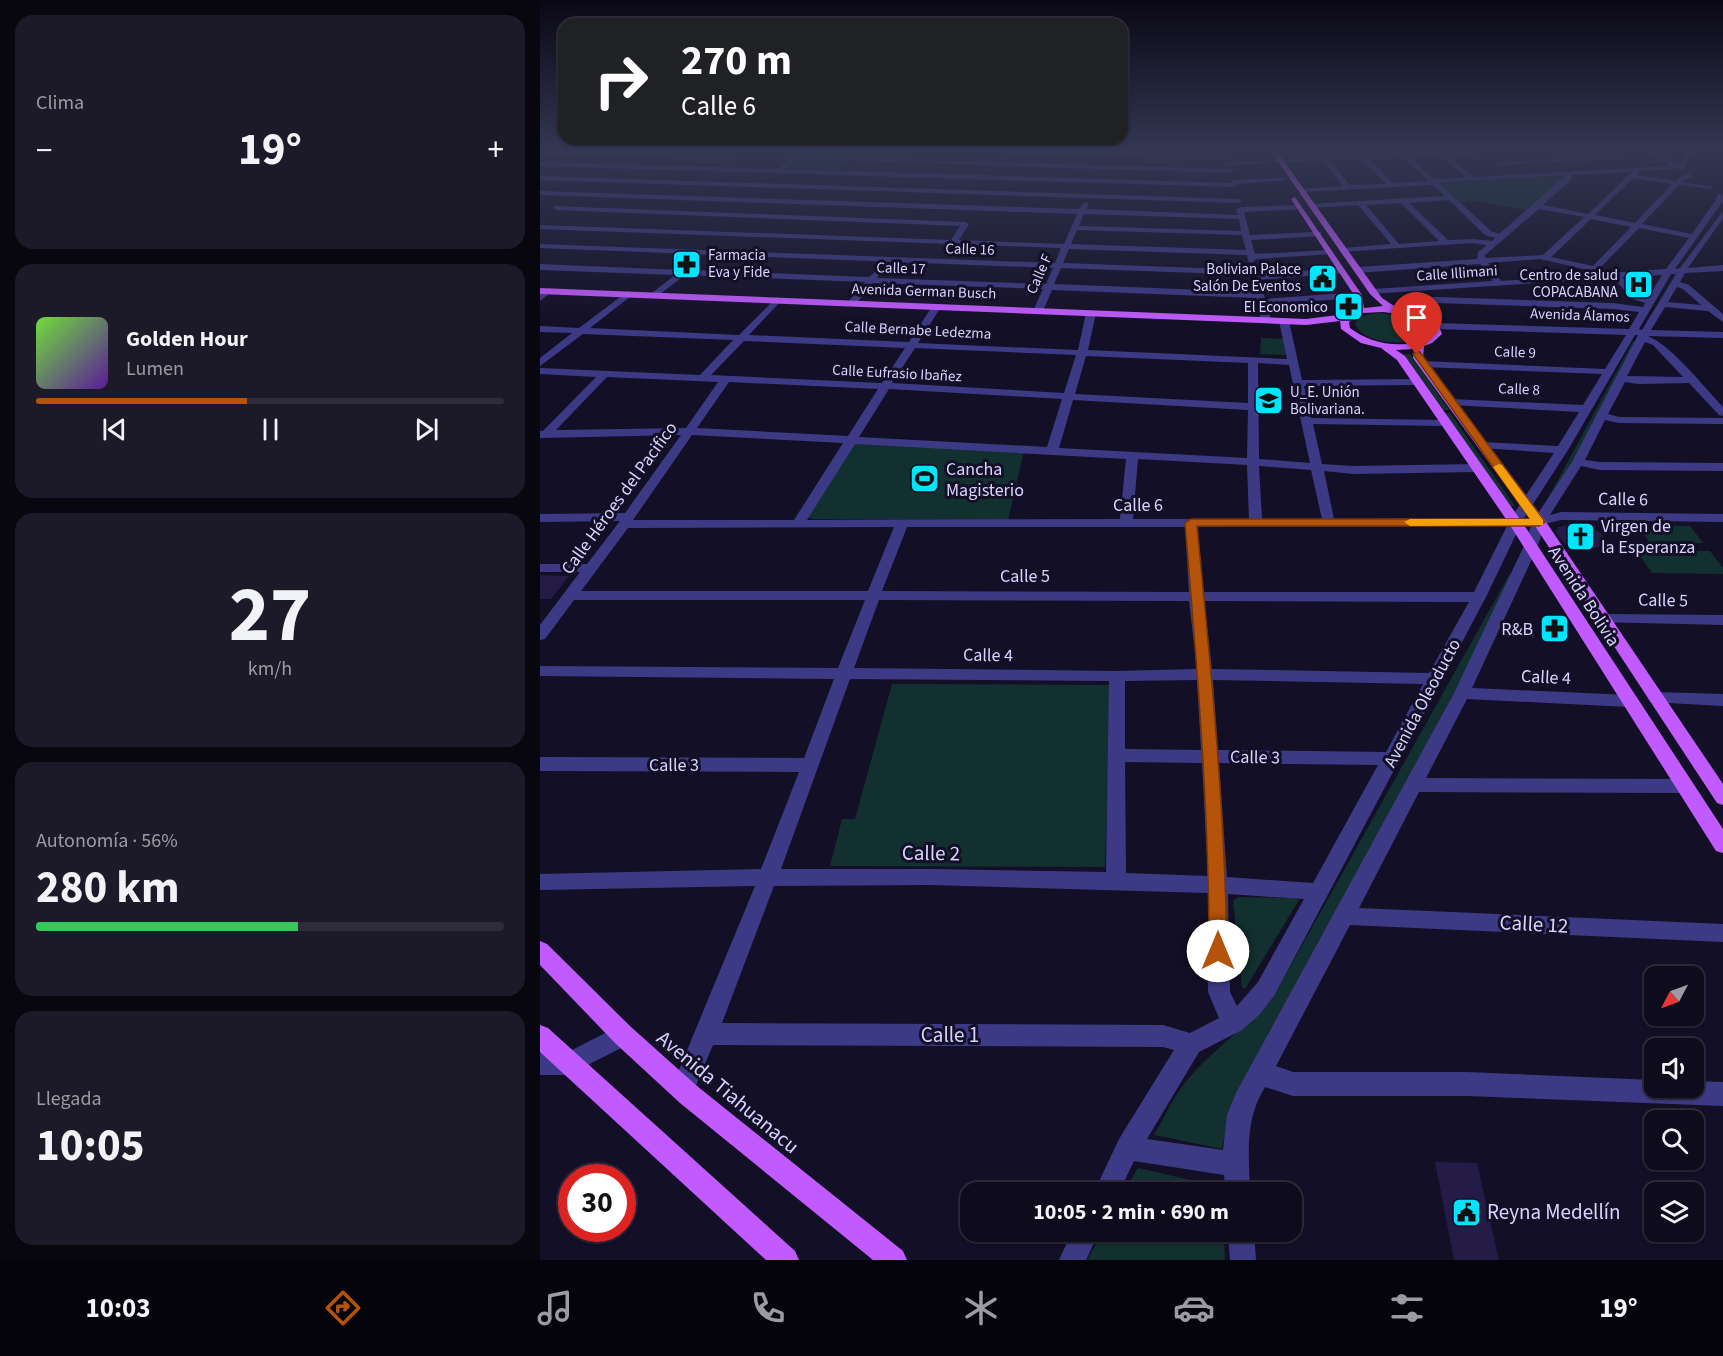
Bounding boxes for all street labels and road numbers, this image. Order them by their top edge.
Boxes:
street label: Calle 16 [945,238,995,261]
street label: Calle F [1021,250,1058,297]
street label: Calle 17 [876,257,926,280]
street label: Calle Illimani [1416,260,1498,287]
street label: Avenida German Busch [851,278,997,305]
street label: Avenida Álamos [1530,303,1630,328]
street label: Calle Bernabe Ledezma [844,316,992,345]
street label: Calle 9 [1494,341,1536,364]
street label: Calle Eufrasio Ibañez [832,360,962,387]
street label: Calle 8 [1498,378,1540,401]
street label: Calle Héroes del Pacifico [555,417,683,580]
street label: Calle 6 [1598,487,1648,512]
street label: Calle 6 [1113,493,1163,518]
street label: Avenida Bolivia [1542,541,1625,651]
street label: Calle 5 [1000,564,1050,589]
street label: Calle 5 [1638,588,1688,613]
street label: Avenida Oleoducto [1378,634,1467,772]
street label: Calle 4 [963,643,1013,668]
street label: Calle 4 [1520,664,1572,691]
street label: Calle 3 [1230,745,1280,770]
street label: Calle 3 [649,753,699,778]
street label: Calle 2 [902,837,960,869]
street label: Calle 12 [1499,907,1569,941]
street label: Calle 1 [921,1020,979,1050]
street label: Avenida Tiahuanacu [650,1023,806,1161]

